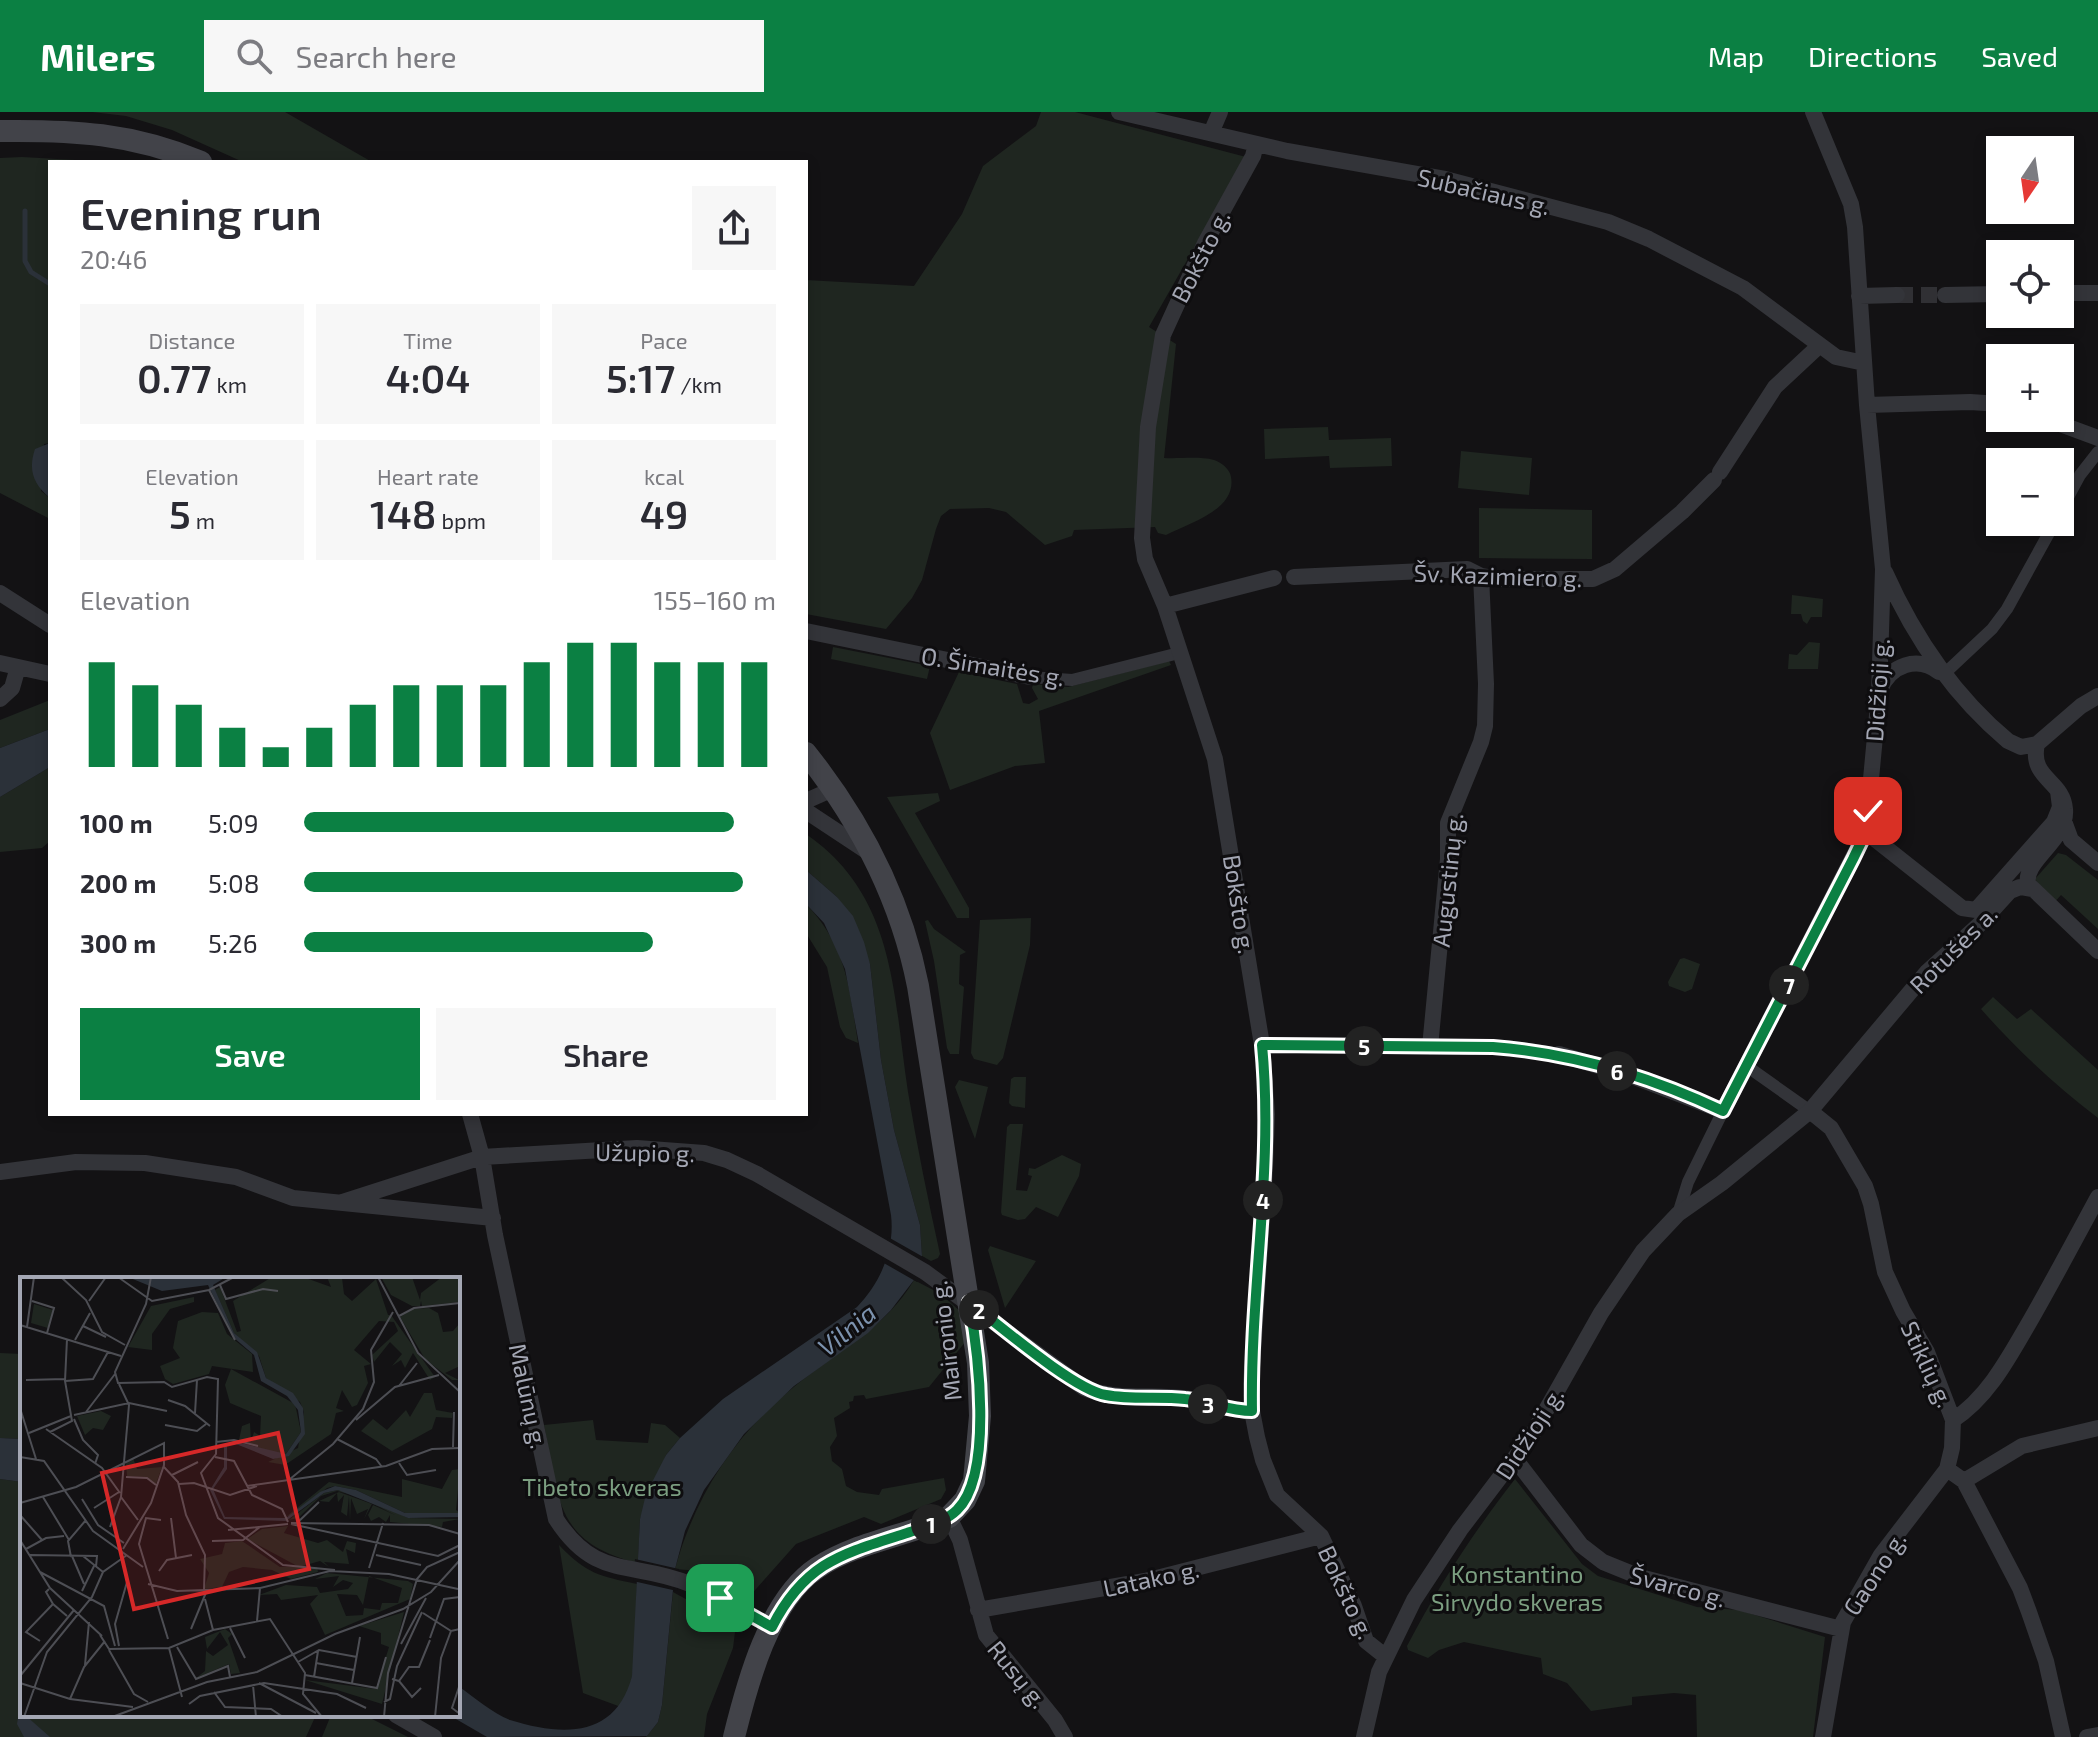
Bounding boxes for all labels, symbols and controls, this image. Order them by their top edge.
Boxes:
search box [204,20,764,92]
text: Milers [40,33,156,79]
icon: search [232,34,276,78]
text: Search here [296,38,457,74]
text: Map [1708,39,1764,73]
text: Directions [1808,39,1937,73]
text: Saved [1981,39,2058,73]
north arrow [1986,136,2074,224]
map controls [1986,136,2074,536]
street label: Subačiaus g. [1415,162,1553,220]
text: Evening run [80,186,322,239]
button: share [692,186,776,270]
street label: Bokšto g. [1164,205,1236,307]
button: locate [1986,240,2074,328]
text: 20:46 [80,243,147,274]
text: Distance [149,327,235,353]
text: Time [403,327,453,353]
text: Pace [640,327,688,353]
button: + [1986,344,2074,432]
text: 0.77 [137,353,212,401]
text: 4:04 [386,353,470,401]
text: 5:17 [606,353,675,401]
text: km [212,371,247,397]
text: /km [675,371,722,397]
button: − [1986,448,2074,536]
text: Elevation [145,463,239,489]
text: Heart rate [377,463,479,489]
text: kcal [644,463,684,489]
text: 5 [169,489,191,537]
text: 148 [370,489,437,537]
text: 49 [640,489,688,537]
text: m [191,507,215,533]
text: bpm [437,507,486,533]
street label: Šv. Kazimiero g. [1413,558,1583,592]
text: Elevation [80,584,190,615]
text: 155–160 m [654,584,776,615]
street label: Didžioji g. [1859,637,1895,743]
street label: O. Šimaitės g. [919,640,1067,692]
pin [1834,777,1902,845]
icon: check [1846,789,1890,833]
text: 100 m [80,807,153,838]
text: 5:09 [208,807,259,838]
street label: Augustinų g. [1426,811,1468,949]
street label: Bokšto g. [1218,852,1262,956]
text: 200 m [80,867,156,898]
text: 5:08 [208,867,260,898]
street label: Rotušės a. [1903,899,2003,999]
text: 300 m [80,927,156,958]
text: 5:26 [208,927,258,958]
pin: 7 [1769,965,1809,1005]
text: 7 [1783,972,1795,998]
button: Save [80,1008,420,1100]
button: Share [436,1008,776,1100]
pin: 5 [1344,1026,1384,1066]
text: 5 [1358,1033,1370,1059]
pin: 6 [1597,1051,1637,1091]
text: 6 [1611,1058,1623,1084]
street label: Užupio g. [595,1137,695,1167]
pin: 4 [1243,1180,1283,1220]
text: 4 [1256,1187,1270,1213]
inset map [20,1277,460,1717]
street label: Maironio g. [923,1279,967,1403]
pin: 2 [959,1290,999,1330]
water label: Vilnia [811,1296,881,1362]
text: 2 [973,1297,985,1323]
street label: Stiklių g. [1895,1316,1961,1412]
street label: Malūnų g. [504,1341,554,1451]
street label: Didžioji g. [1489,1382,1569,1484]
pin: 3 [1188,1384,1228,1424]
text: 3 [1202,1391,1214,1417]
park label: Tibeto skveras [522,1472,682,1501]
pin: 1 [911,1504,951,1544]
text: 1 [926,1511,936,1537]
street label: Gaono g. [1836,1526,1912,1620]
street label: Bokšto g. [1313,1541,1381,1643]
street label: Latako g. [1100,1554,1202,1602]
park label: Konstantino Sirvydo skveras [1431,1559,1603,1616]
street label: Švarco g. [1627,1559,1729,1613]
pin [686,1564,754,1632]
icon: arrive [698,1576,742,1620]
street label: Rusų g. [982,1634,1054,1714]

